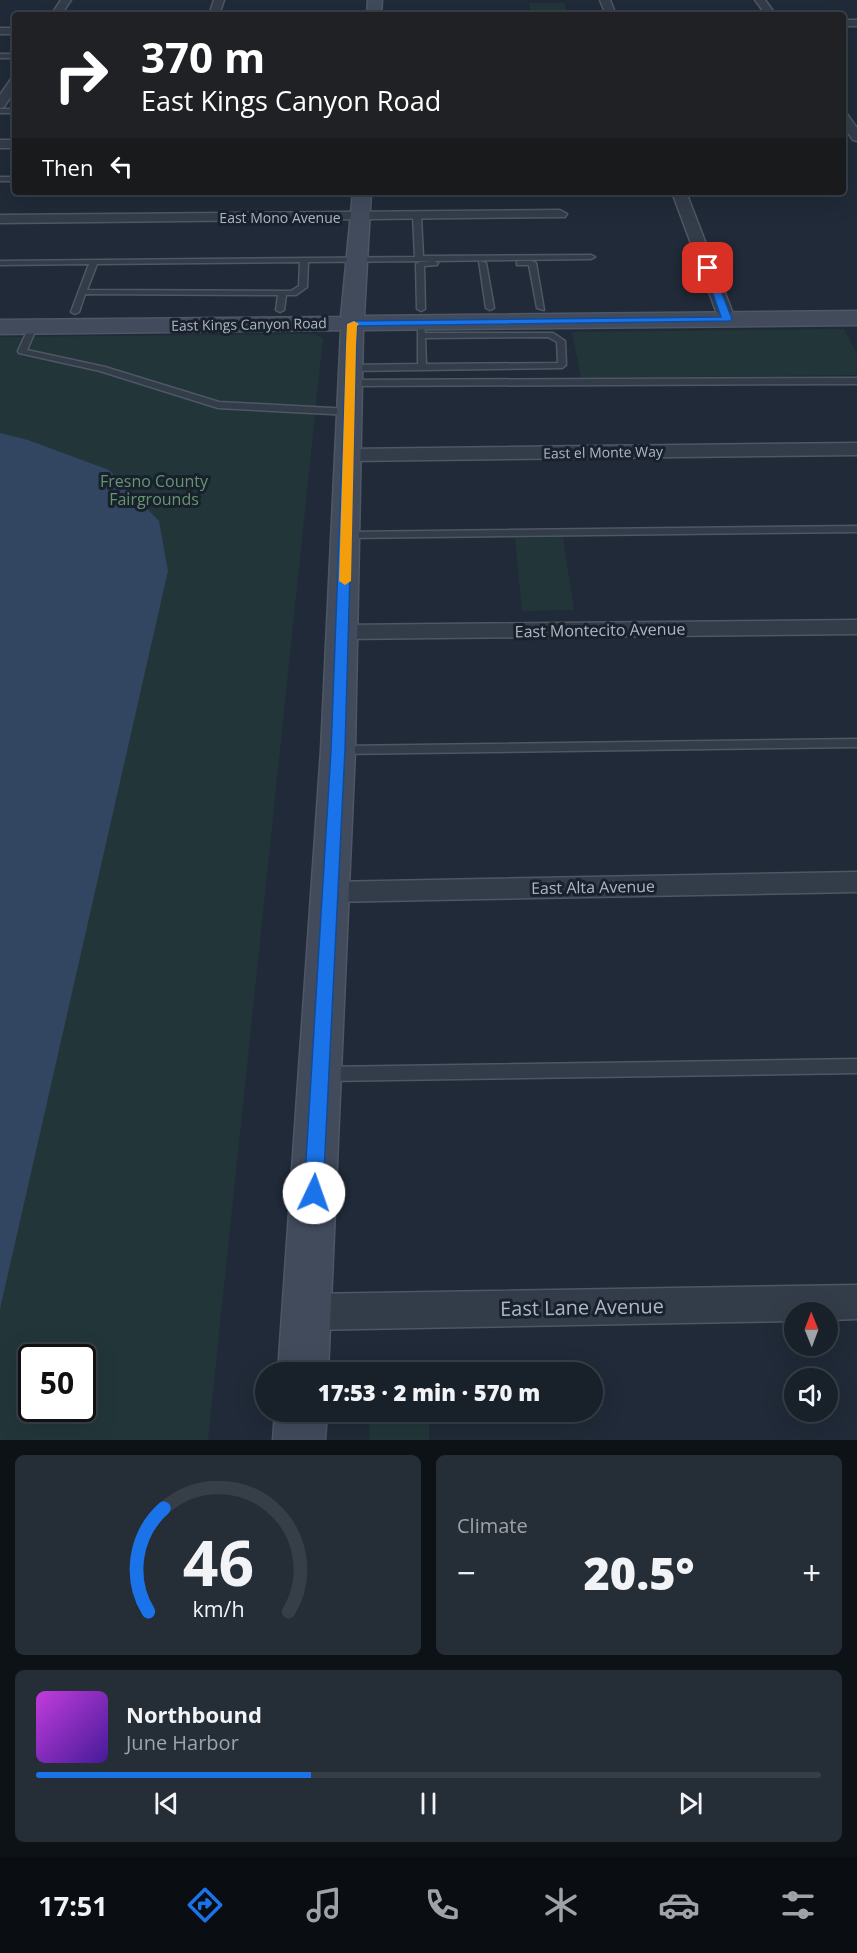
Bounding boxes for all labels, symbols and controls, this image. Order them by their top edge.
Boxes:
text: 370 m [141,28,265,85]
icon: right [42,36,120,114]
text: East Kings Canyon Road [141,82,441,119]
icon: left [105,150,138,183]
text: Then [42,152,93,182]
street label: East Mono Avenue [219,208,341,227]
pin [682,242,733,293]
icon: arrive [691,251,724,284]
street label: East Kings Canyon Road [171,313,327,335]
street label: East el Monte Way [543,441,664,463]
park label: Fresno County Fairgrounds [100,470,209,510]
street label: East Montecito Avenue [514,618,686,642]
street label: East Alta Avenue [531,875,655,899]
position arrow [282,1161,346,1225]
street label: East Lane Avenue [500,1292,664,1322]
north arrow [784,1302,838,1356]
map controls [784,1302,838,1422]
speed limit sign: 50 [18,1344,96,1422]
button: sound [784,1368,838,1422]
text: 17:53 · 2 min · 570 m [318,1377,540,1407]
text: Climate [457,1512,528,1539]
text: 46 [182,1519,254,1604]
text: 20.5° [583,1542,695,1603]
text: − [457,1550,476,1595]
text: + [802,1550,821,1595]
text: km/h [192,1594,244,1623]
text: Northbound [126,1699,262,1729]
text: June Harbor [126,1729,239,1756]
icon: previous [150,1787,183,1820]
icon: pause [412,1787,445,1820]
icon: next [674,1787,707,1820]
icon: directions [184,1884,226,1926]
icon: music [303,1884,345,1926]
icon: phone [421,1884,463,1926]
icon: climate [540,1884,582,1926]
icon: car [658,1884,700,1926]
icon: filters [777,1884,819,1926]
text: 17:51 [38,1887,108,1924]

